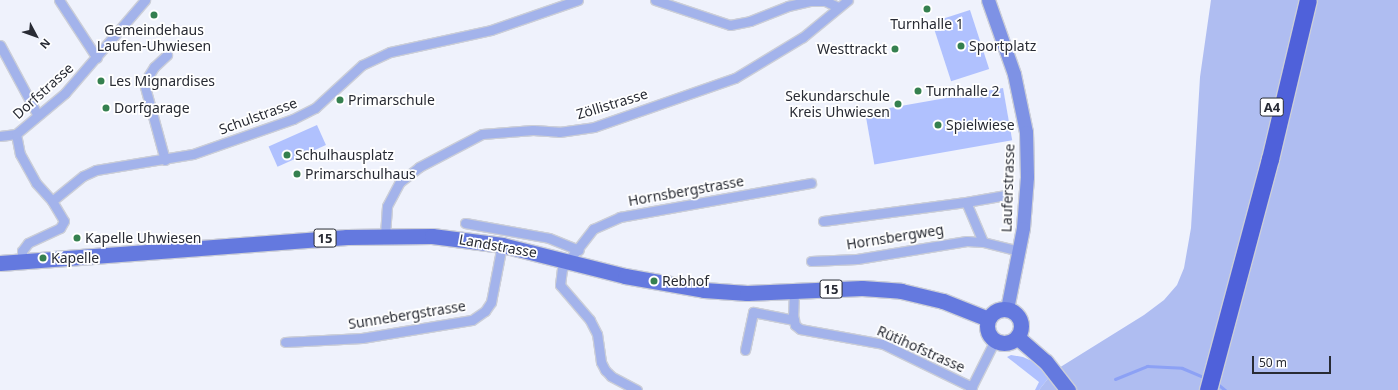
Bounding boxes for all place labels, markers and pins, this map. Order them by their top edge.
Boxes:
marker: Turnhalle 1 [922,4,932,14]
marker: Gemeindehaus Laufen-Uhwiesen [149,10,159,20]
place label: Turnhalle 1 [890,16,964,32]
place label: Gemeindehaus Laufen-Uhwiesen [97,22,211,54]
place label: Sportplatz [969,38,1036,54]
place label: Westtrackt [817,41,887,57]
marker: Sportplatz [956,41,966,51]
marker: Westtrackt [890,44,900,54]
place label: Les Mignardises [109,73,215,89]
marker: Les Mignardises [96,76,106,86]
place label: Turnhalle 2 [926,83,999,99]
marker: Turnhalle 2 [913,86,923,96]
place label: Sekundarschule Kreis Uhwiesen [785,88,890,120]
place label: Primarschule [348,92,435,108]
marker: Primarschule [335,95,345,105]
marker: Sekundarschule Kreis Uhwiesen [893,99,903,109]
place label: Dorfgarage [114,100,190,116]
marker: Dorfgarage [101,103,111,113]
place label: Spielwiese [946,117,1015,133]
marker: Spielwiese [933,120,943,130]
place label: Schulhausplatz [295,147,394,163]
marker: Schulhausplatz [282,150,292,160]
place label: Primarschulhaus [305,166,416,182]
marker: Primarschulhaus [292,169,302,179]
place label: Kapelle Uhwiesen [85,230,201,246]
marker: Kapelle Uhwiesen [72,233,82,243]
place label: Kapelle [51,250,99,266]
marker: Kapelle [38,253,48,263]
place label: Rebhof [662,273,709,289]
marker: Rebhof [649,276,659,286]

